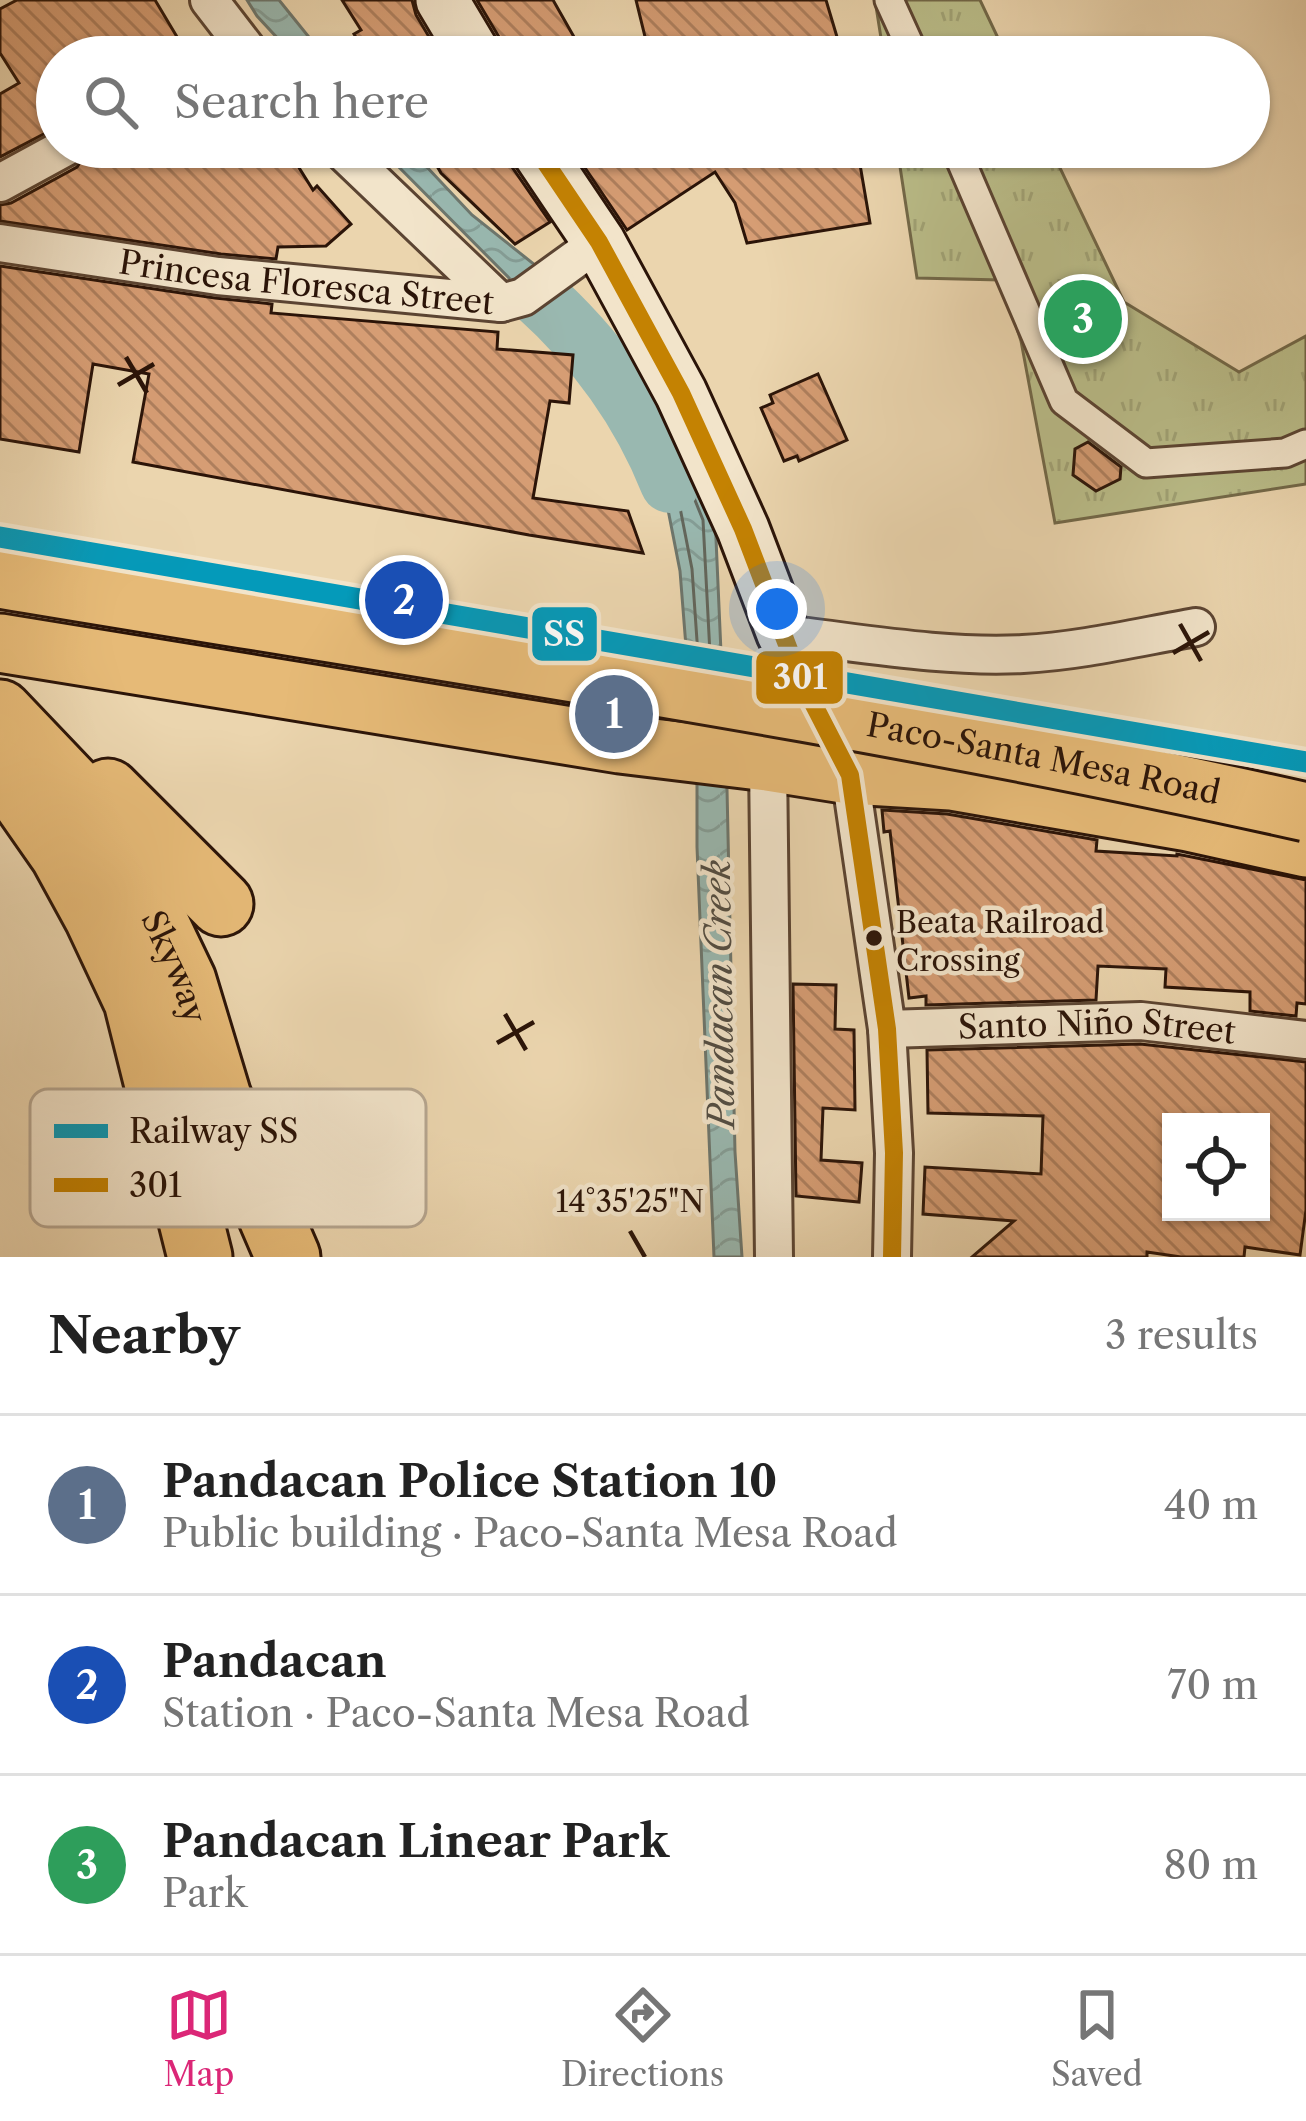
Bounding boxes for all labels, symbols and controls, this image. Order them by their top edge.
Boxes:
search box [36,36,1270,168]
icon: search [78,69,144,135]
text: Search here [174,74,429,130]
street label: Princesa Floresca Street [116,241,496,323]
pin: 3 [1044,274,1122,364]
pin: 2 [365,555,443,645]
your location [747,579,807,639]
line badge: SS [530,605,599,663]
text: SS [543,614,585,655]
line badge: 301 [754,649,845,706]
text: 301 [773,657,827,698]
pin: 1 [575,669,653,759]
street label: Paco-Santa Mesa Road [863,704,1224,814]
water label: Pandacan Creek [695,859,743,1132]
street label: Skyway [132,904,216,1028]
place label: Beata Railroad Crossing [896,904,1104,979]
marker: Beata Railroad Crossing [863,927,885,949]
street label: Santo Niño Street [957,1001,1238,1053]
legend [30,1089,426,1227]
text: Railway SS [129,1111,299,1152]
map controls [1162,1113,1270,1221]
button: locate [1162,1113,1270,1221]
text: 301 [129,1165,182,1206]
text: 14°35'25"N [556,1183,704,1220]
text: Nearby [48,1304,240,1366]
text: 3 results [1105,1311,1258,1359]
text: Pandacan Police Station 10 [162,1453,777,1509]
text: 1 [78,1481,96,1529]
text: 40 m [1164,1481,1258,1529]
text: Public building · Paco-Santa Mesa Road [162,1509,898,1557]
text: Pandacan [162,1633,387,1689]
text: 2 [75,1661,99,1709]
text: 70 m [1167,1661,1258,1709]
text: Station · Paco-Santa Mesa Road [162,1689,750,1737]
text: Pandacan Linear Park [162,1813,669,1869]
text: 3 [76,1841,98,1889]
text: 80 m [1163,1841,1258,1889]
text: Park [162,1869,247,1917]
tab: Map [163,1982,234,2095]
tab: Directions [561,1982,724,2095]
tab: Saved [1051,1982,1143,2095]

